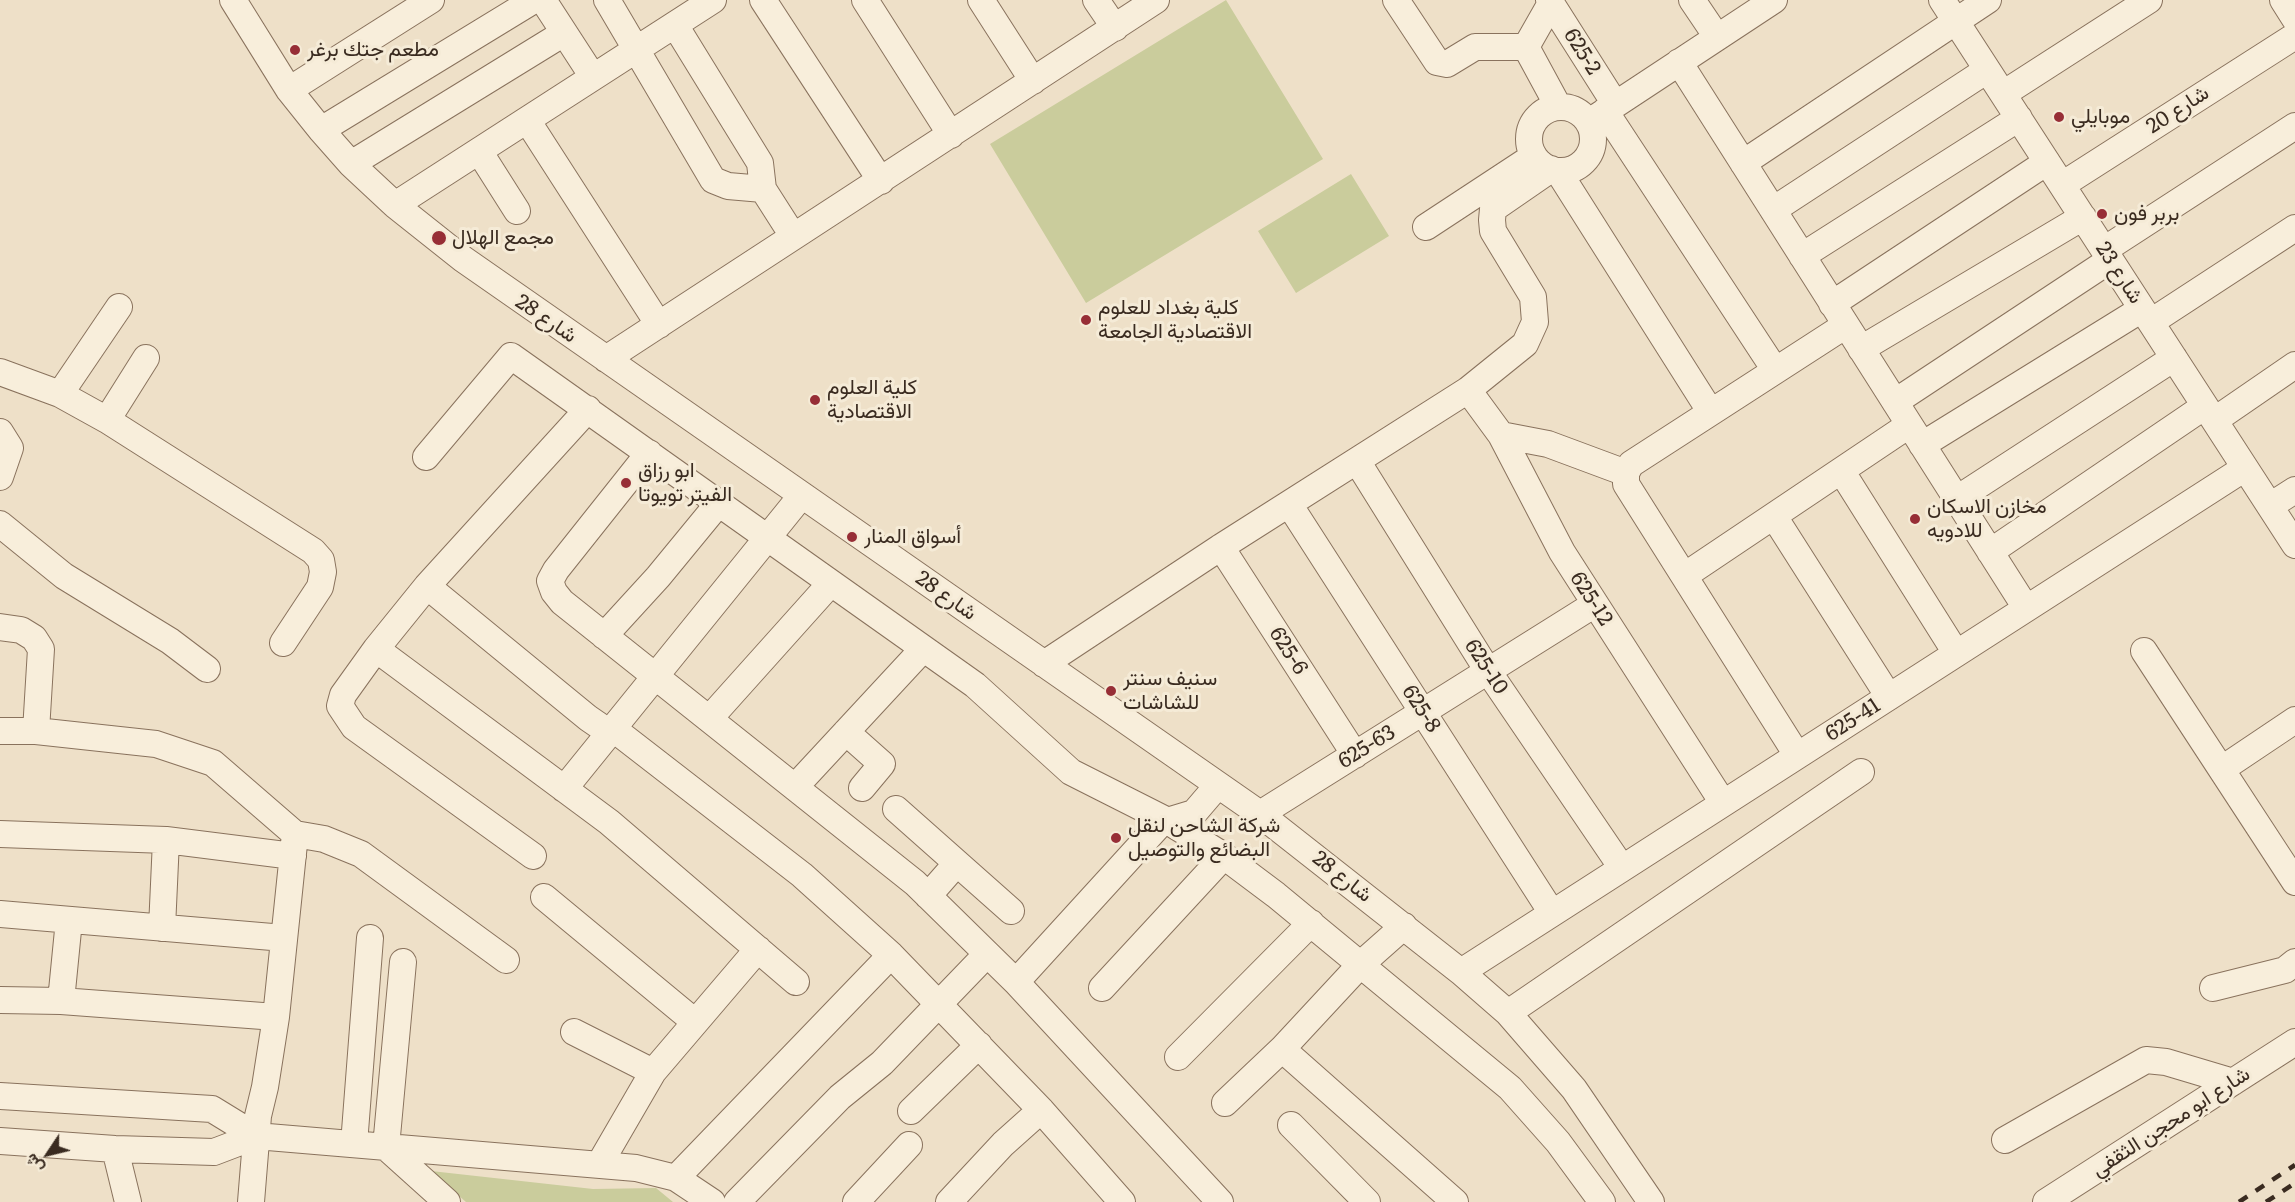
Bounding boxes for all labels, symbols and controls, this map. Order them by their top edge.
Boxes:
street label: 625-2 [1558,24,1606,80]
place label: مطعم جتك برغر [307,37,439,63]
marker: مطعم جتك برغر [288,43,302,57]
street label: شارع 20 [2142,81,2214,139]
place label: موبايلي [2071,104,2130,130]
marker: موبايلي [2052,110,2066,124]
place label: بربر فون [2114,201,2179,227]
marker: بربر فون [2095,207,2109,221]
place label: مجمع الهلال [452,225,554,251]
marker: مجمع الهلال [430,229,448,247]
street label: شارع 23 [2090,237,2148,309]
street label: شارع 28 [510,289,582,349]
place label: كلية بغداد للعلوم الاقتصادية الجامعة [1098,295,1252,345]
marker: كلية بغداد للعلوم الاقتصادية الجامعة [1079,313,1093,327]
place label: كلية العلوم الاقتصادية [827,375,917,425]
marker: كلية العلوم الاقتصادية [808,393,822,407]
place label: ابو رزاق الفيتر تويوتا [638,458,732,508]
marker: ابو رزاق الفيتر تويوتا [619,476,633,490]
place label: مخازن الاسكان للادويه [1927,494,2047,544]
marker: مخازن الاسكان للادويه [1908,512,1922,526]
place label: أسواق المنار [864,524,961,550]
marker: أسواق المنار [845,530,859,544]
street label: شارع 28 [911,566,981,626]
street label: 625-12 [1564,567,1618,631]
street label: 625-6 [1263,623,1313,679]
street label: 625-10 [1459,635,1513,699]
place label: سنيف سنتر للشاشات [1123,666,1217,716]
street label: 625-8 [1396,681,1446,737]
marker: سنيف سنتر للشاشات [1104,684,1118,698]
street label: 625-41 [1821,693,1885,747]
street label: 625-63 [1334,720,1400,774]
place label: شركة الشاحن لنقل البضائع والتوصيل [1128,813,1280,863]
marker: شركة الشاحن لنقل البضائع والتوصيل [1109,831,1123,845]
street label: شارع 28 [1307,846,1377,908]
street label: شارع ابو محجن الثقفي [2087,1061,2255,1183]
north arrow [18,1124,78,1184]
text: ش [18,1150,49,1179]

